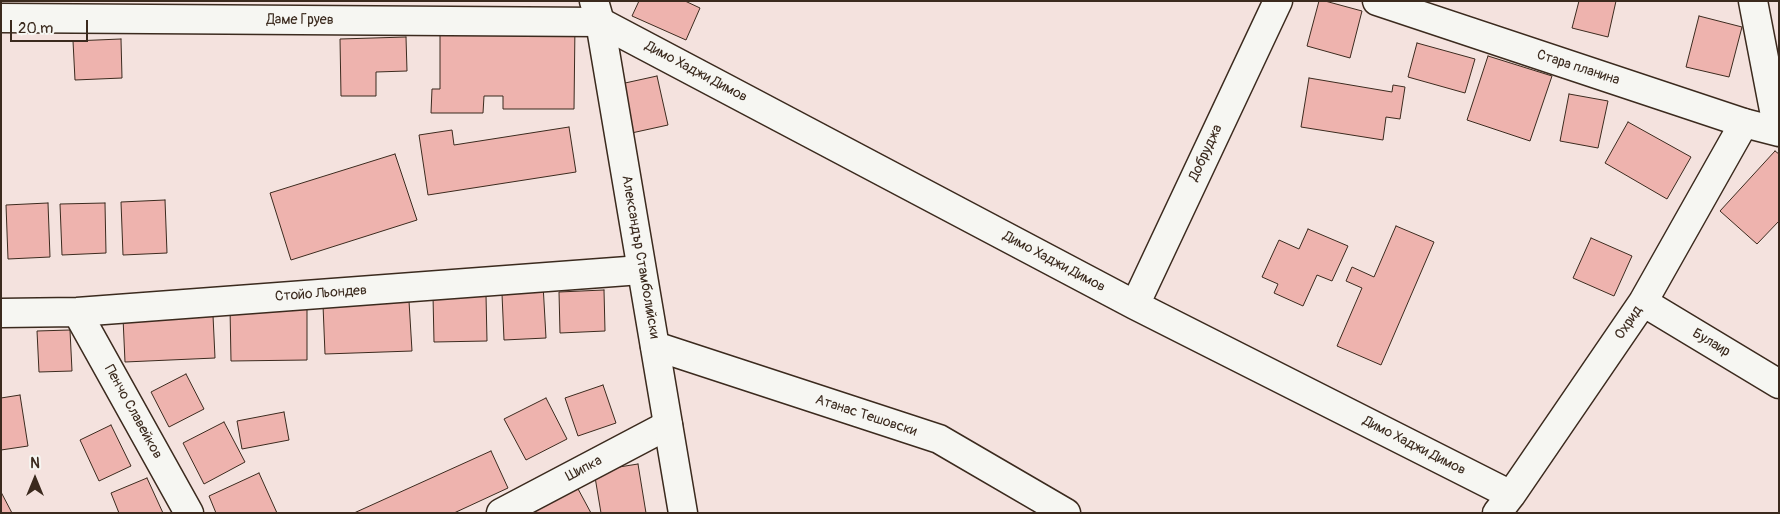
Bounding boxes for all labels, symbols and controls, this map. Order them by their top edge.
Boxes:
scale bar [12,10,90,42]
street label: Даме Груев [266,12,334,28]
text: 20 m [18,19,53,38]
street label: Димо Хаджи Димов [642,38,750,106]
street label: Стара планина [1534,47,1622,89]
street label: Добруджа [1186,122,1226,184]
street label: Александър Стамболийски [617,174,663,340]
street label: Димо Хаджи Димов [1000,228,1108,296]
street label: Стойо Льондев [275,282,367,306]
street label: Охрид [1612,303,1646,343]
street label: Булаир [1689,325,1733,361]
street label: Пенчо Славейков [100,362,166,462]
street label: Атанас Тешовски [813,392,919,440]
street label: Димо Хаджи Димов [1360,413,1468,479]
street label: Шипка [563,453,605,485]
north arrow [10,454,60,504]
text: N [30,455,40,472]

